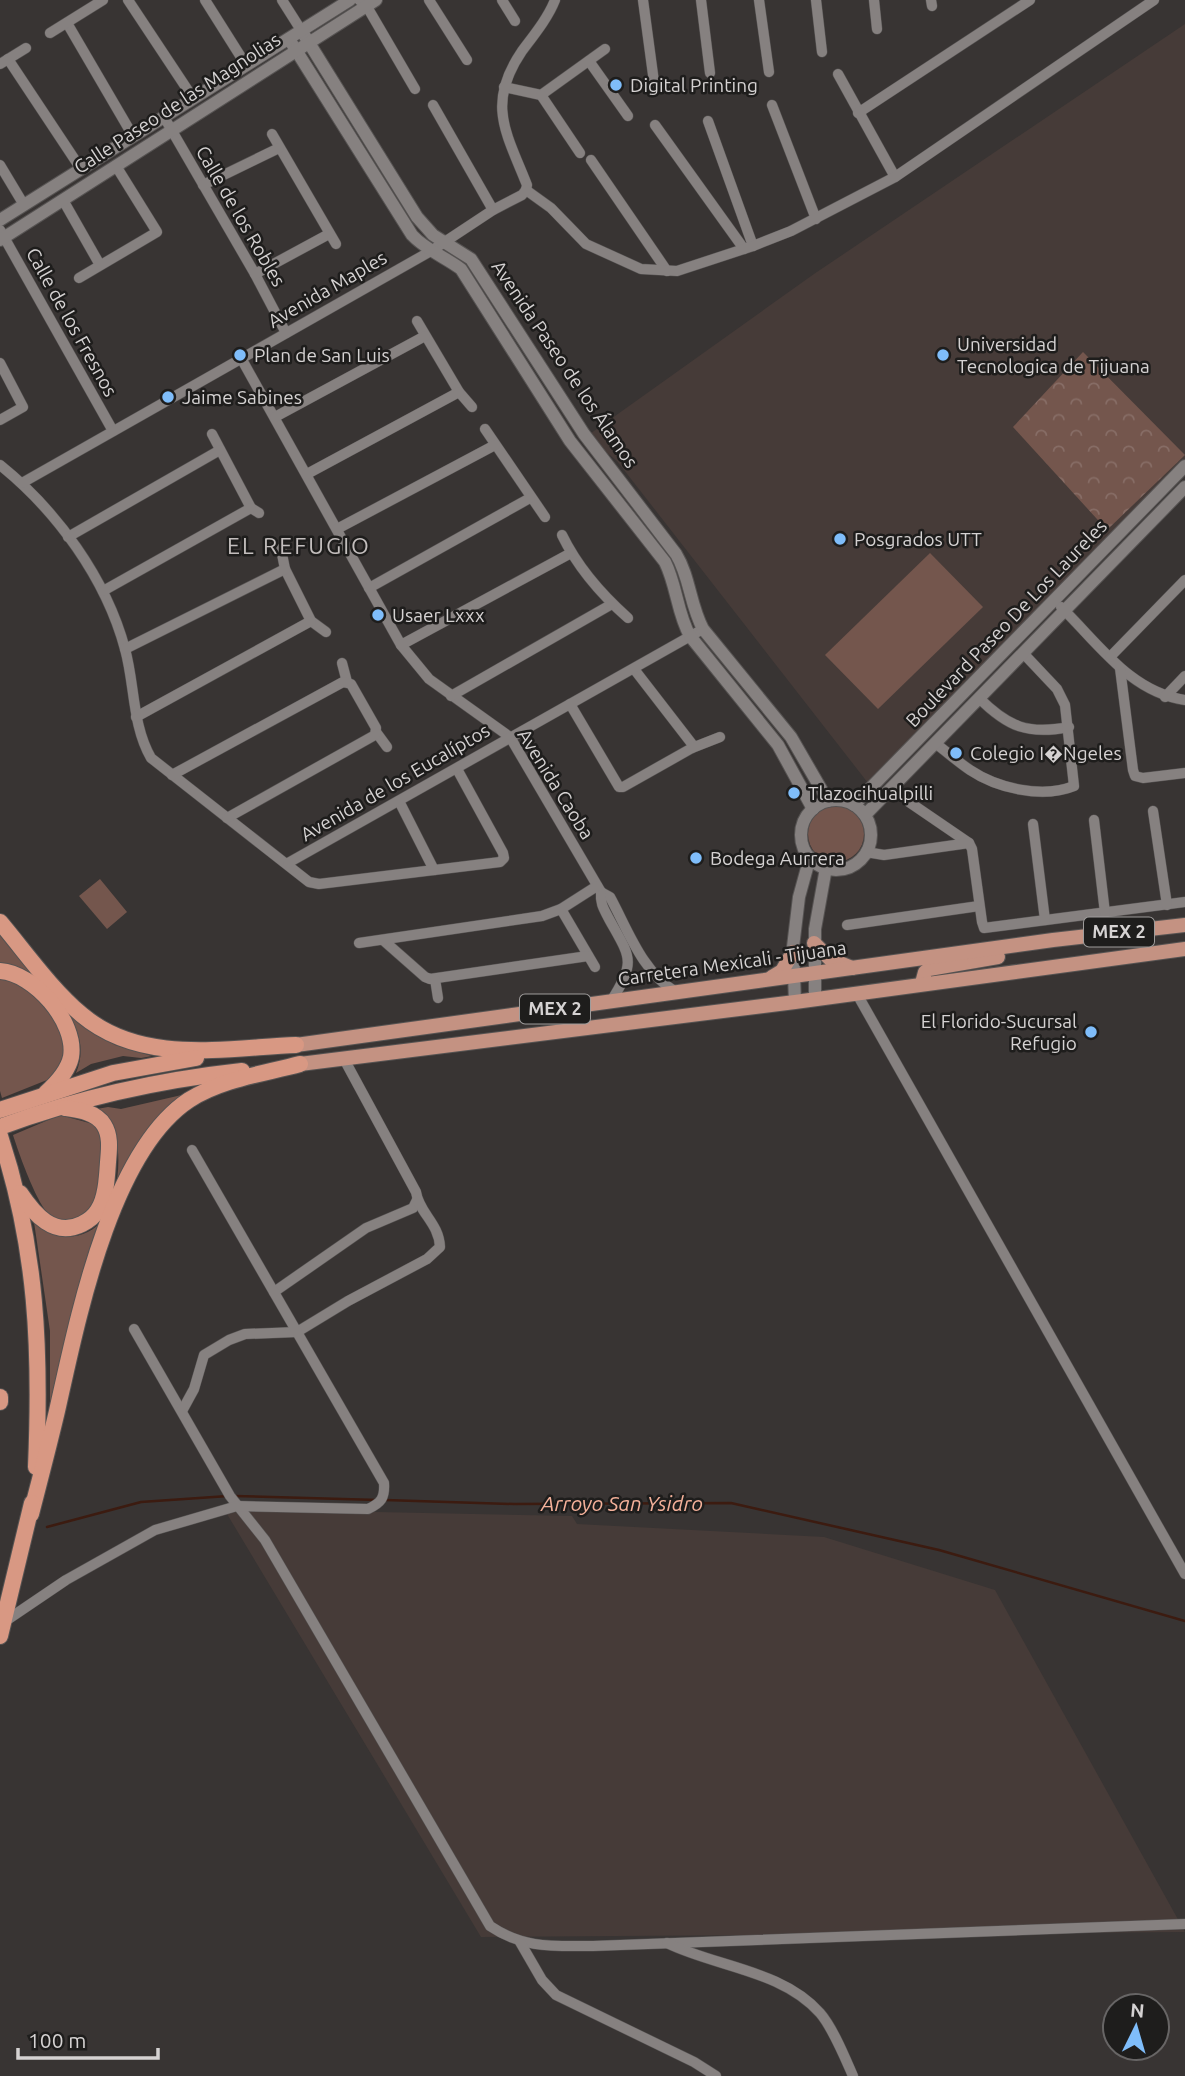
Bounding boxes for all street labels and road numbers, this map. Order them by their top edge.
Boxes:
street label: Calle Paseo de las Magnolias [70,28,284,178]
street label: Calle de los Robles [192,142,290,290]
street label: Calle de los Fresnos [22,244,122,400]
street label: Avenida Maples [264,246,390,332]
street label: Avenida Paseo de los Álamos [487,256,643,472]
street label: Boulevard Paseo De Los Laureles [901,515,1111,731]
street label: Avenida de los Eucalíptos [297,719,493,845]
street label: Avenida Caoba [513,725,599,843]
road number: MEX 2 [1084,917,1154,946]
street label: Carretera Mexicali - Tijuana [616,936,848,990]
road number: MEX 2 [520,994,590,1024]

